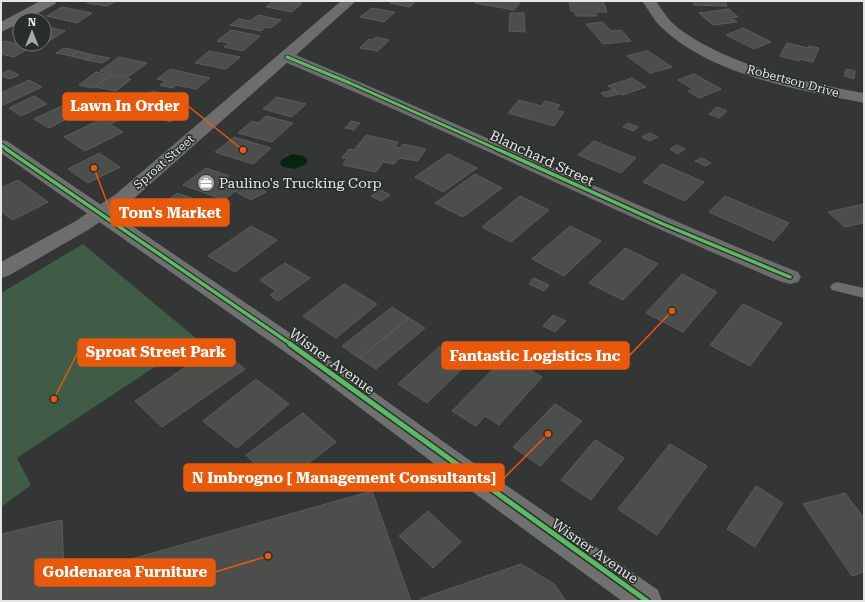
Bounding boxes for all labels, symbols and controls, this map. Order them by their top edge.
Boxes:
north arrow [12,12,52,52]
text: N [28,16,37,29]
street label: Robertson Drive [746,62,841,100]
callout: Lawn In Order [63,93,188,120]
text: Lawn In Order [70,97,180,115]
street label: Blanchard Street [487,127,597,189]
street label: Sproat Street [131,132,198,192]
office icon: Paulino's Trucking Corp [196,173,216,193]
place label: Paulino's Trucking Corp [219,175,382,191]
callout: Tom's Market [111,199,229,226]
text: Tom's Market [119,204,221,222]
street label: Wisner Avenue [286,325,378,398]
callout: Sproat Street Park [78,339,235,366]
callout: Fantastic Logistics Inc [442,342,629,369]
text: Sproat Street Park [86,343,227,361]
text: Fantastic Logistics Inc [450,347,621,365]
callout: N Imbrogno [ Management Consultants] [184,464,504,491]
text: N Imbrogno [ Management Consultants] [192,469,496,487]
street label: Wisner Avenue [549,515,641,587]
callout: Goldenarea Furniture [35,559,215,586]
text: Goldenarea Furniture [43,563,208,581]

